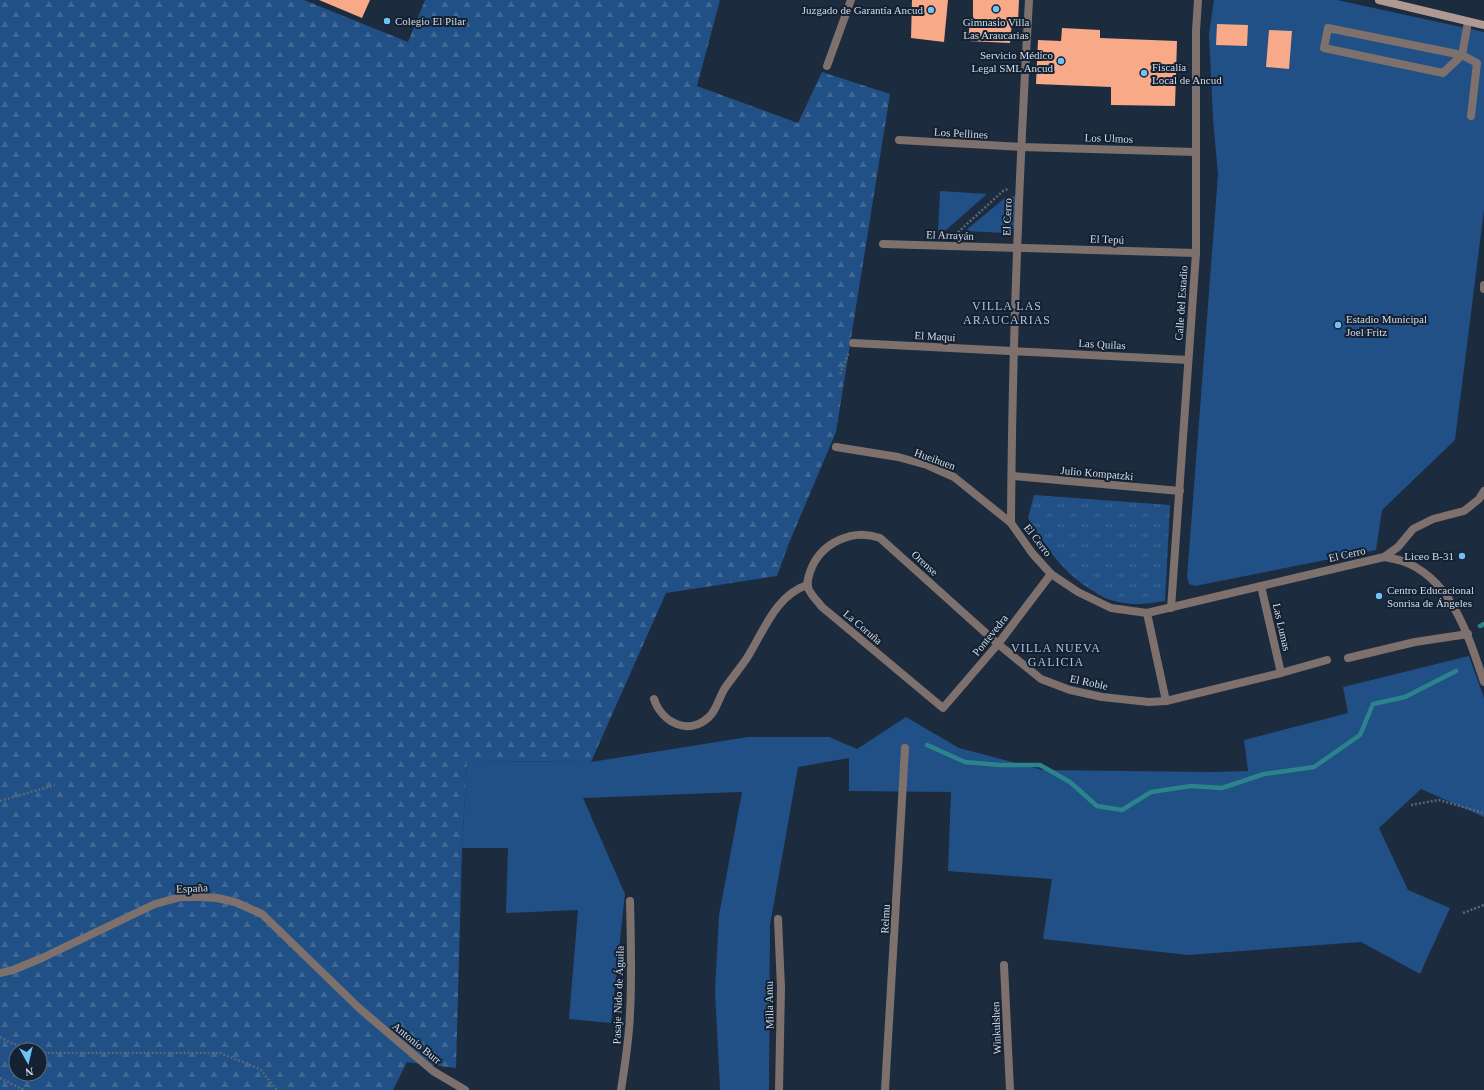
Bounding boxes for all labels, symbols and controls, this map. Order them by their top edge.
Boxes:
place label: Juzgado de Garantía Ancud [802,4,923,16]
marker: Gimnasio Villa Las Araucarias [991,4,1001,14]
marker: Juzgado de Garantía Ancud [926,5,936,15]
place label: Colegio El Pilar [395,15,466,27]
marker: Colegio El Pilar [382,16,392,26]
place label: Gimnasio Villa Las Araucarias [963,16,1029,41]
place label: Servicio Médico Legal SML Ancud [972,49,1054,74]
marker: Servicio Médico Legal SML Ancud [1056,56,1066,66]
place label: Fiscalía Local de Ancud [1152,61,1222,86]
marker: Fiscalía Local de Ancud [1139,68,1149,78]
street label: Los Pellines [934,126,988,140]
street label: Los Ulmos [1085,131,1133,145]
street label: El Cerro [1000,198,1014,236]
street label: El Arrayán [926,228,975,242]
street label: El Tepú [1090,232,1125,246]
street label: Calle del Estadio [1172,265,1190,341]
district label: VILLA LAS ARAUCARIAS [963,299,1051,327]
place label: Estadio Municipal Joel Fritz [1346,313,1427,338]
marker: Estadio Municipal Joel Fritz [1333,320,1343,330]
street label: El Maqui [914,329,956,343]
street label: Las Quilas [1078,337,1126,351]
street label: Hueihuen [913,446,958,472]
street label: Julio Kompatzki [1060,464,1134,482]
street label: El Cerro [1022,522,1055,559]
street label: El Cerro [1327,544,1367,564]
street label: Orense [909,548,941,578]
place label: Liceo B-31 [1404,550,1454,562]
marker: Liceo B-31 [1457,551,1467,561]
place label: Centro Educacional Sonrisa de Ángeles [1387,584,1474,609]
marker: Centro Educacional Sonrisa de Ángeles [1374,591,1384,601]
street label: Las Lumas [1271,602,1293,652]
street label: La Coruña [841,607,885,647]
street label: Pontevedra [970,612,1010,658]
district label: VILLA NUEVA GALICIA [1011,641,1101,669]
street label: El Roble [1069,672,1109,692]
street label: España [176,881,208,895]
street label: Relmu [878,904,892,934]
street label: Pasaje Nido de Águila [610,945,626,1045]
street label: Milla Antu [763,980,775,1029]
street label: Winkulshen [989,1001,1003,1055]
street label: Antonio Burr [390,1020,444,1066]
north arrow [8,1042,48,1082]
text: N [25,1065,34,1078]

